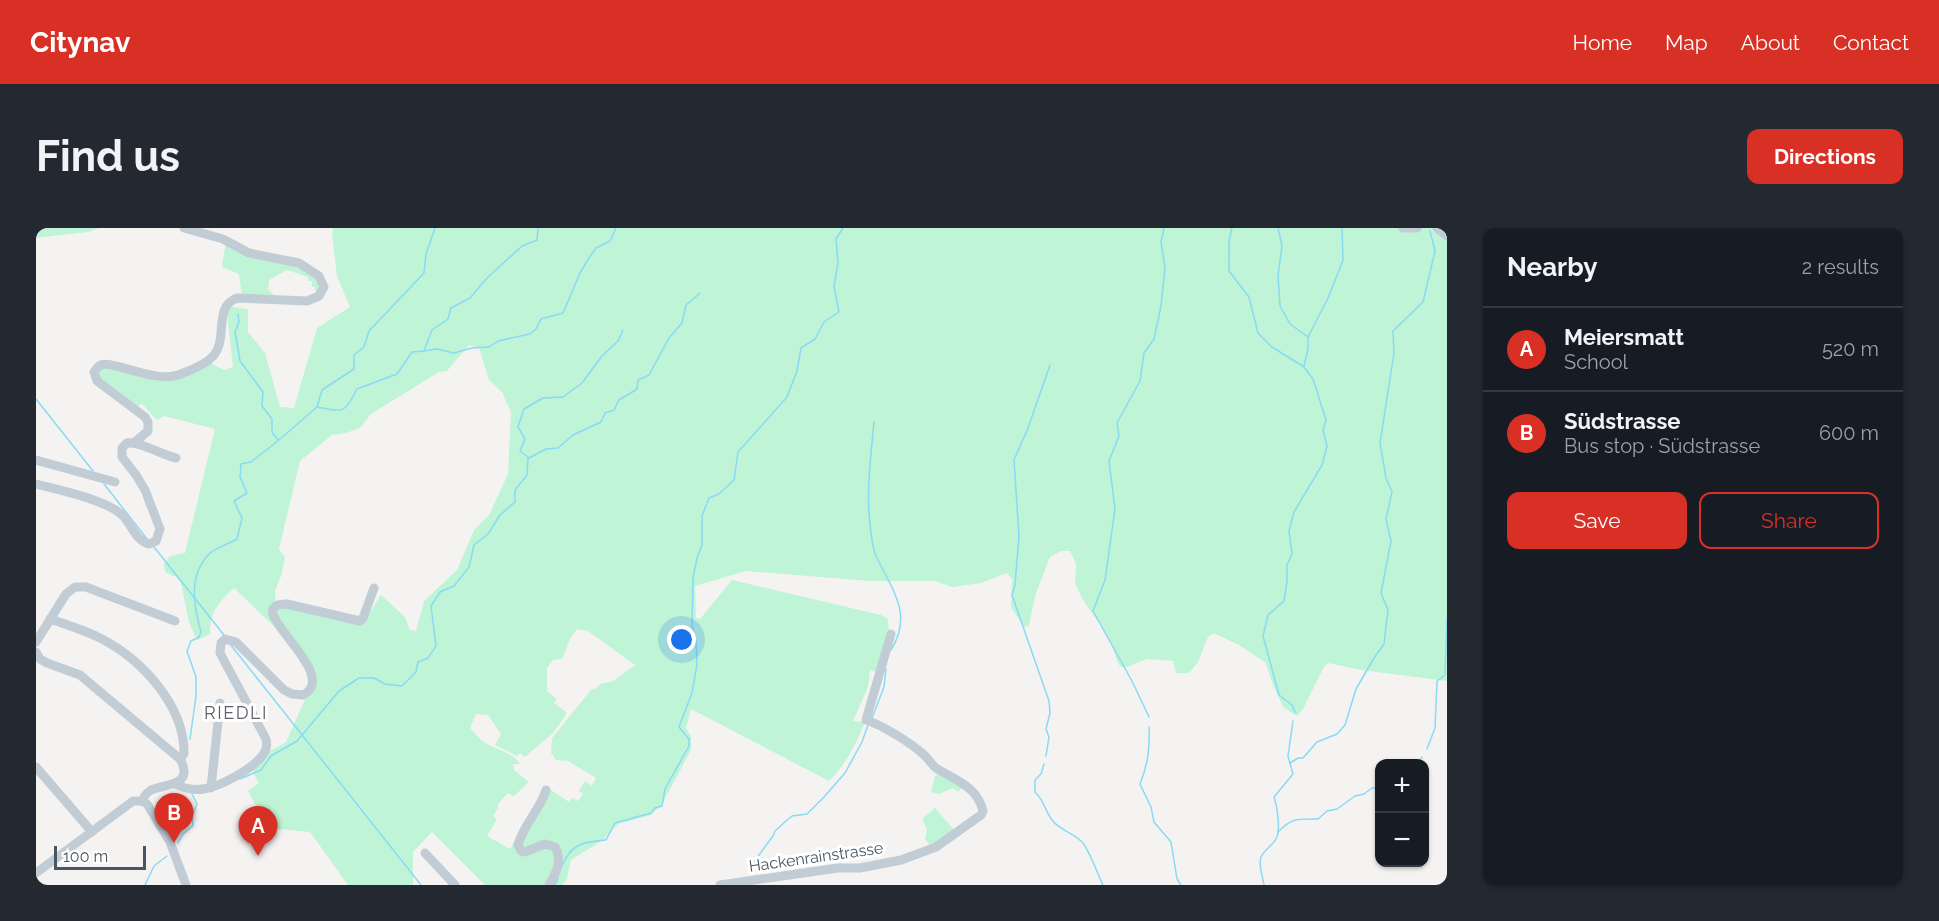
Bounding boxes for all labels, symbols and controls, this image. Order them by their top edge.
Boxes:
text: Citynav [30,26,130,59]
text: Home [1573,30,1632,55]
text: Map [1665,30,1708,55]
text: About [1741,30,1800,55]
text: Contact [1833,30,1909,55]
button: Directions [1747,129,1903,184]
text: Find us [36,132,180,181]
text: Nearby [1507,252,1597,282]
text: 2 results [1802,255,1879,279]
text: Meiersmatt [1564,324,1684,350]
text: A [1520,337,1533,361]
text: 520 m [1822,337,1879,361]
text: School [1564,350,1628,374]
text: Südstrasse [1564,408,1680,434]
text: B [1520,421,1533,445]
text: 600 m [1819,421,1879,445]
text: Bus stop · Südstrasse [1564,434,1760,458]
button: Save [1507,492,1687,549]
button: Share [1699,492,1879,549]
your location [667,625,696,654]
district label: RIEDLI [204,702,268,723]
map controls [1375,759,1429,867]
button: + [1375,759,1429,813]
pin: B [154,794,194,843]
pin: A [238,806,278,856]
button: − [1375,813,1429,867]
street label: Hackenrainstrasse [748,838,884,876]
scale bar [54,843,146,870]
text: 100 m [63,847,108,866]

